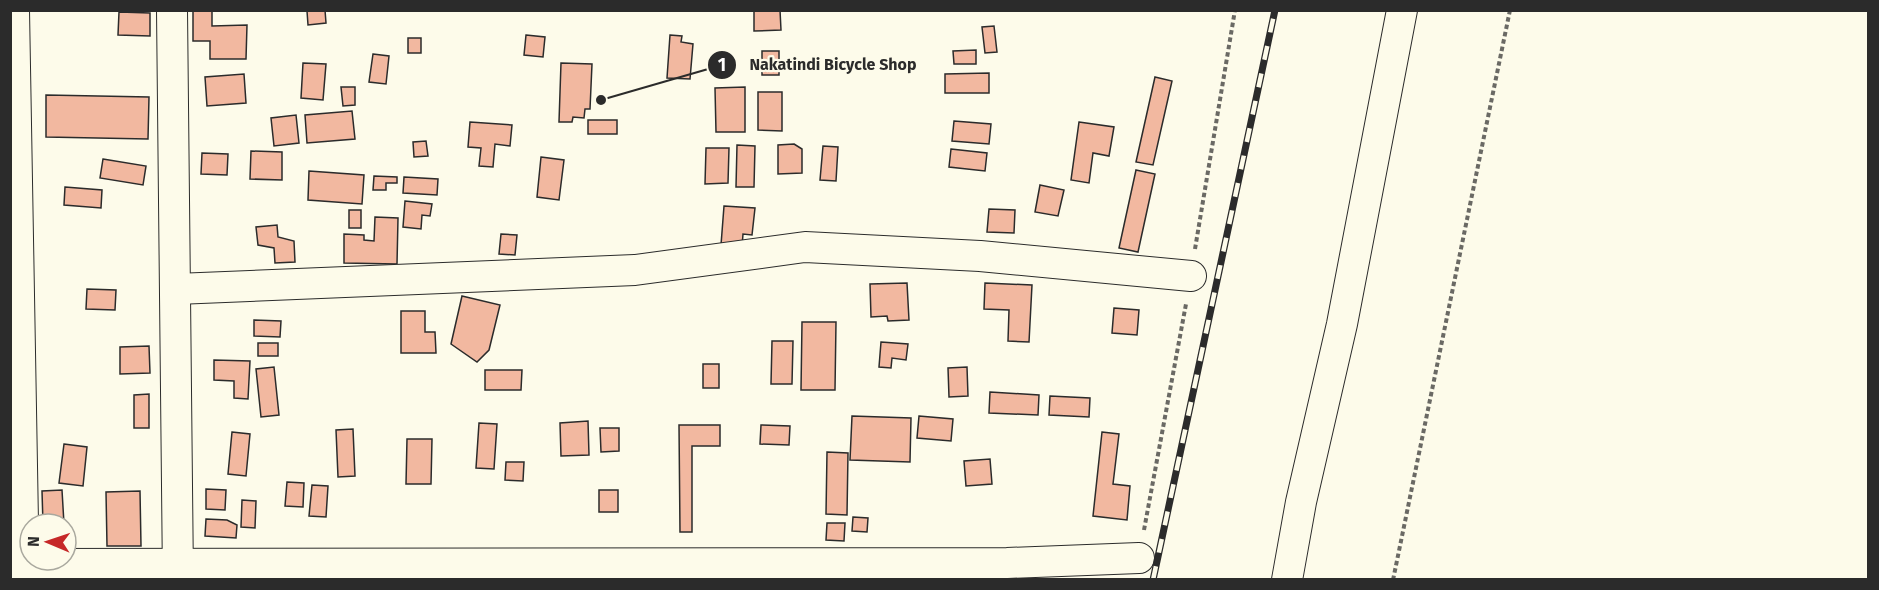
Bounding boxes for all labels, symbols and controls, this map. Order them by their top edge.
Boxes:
callout: Nakatindi Bicycle Shop [707,48,928,82]
text: 1 [718,54,726,76]
text: Nakatindi Bicycle Shop [749,55,917,74]
north arrow [18,512,78,572]
text: N [24,536,43,547]

